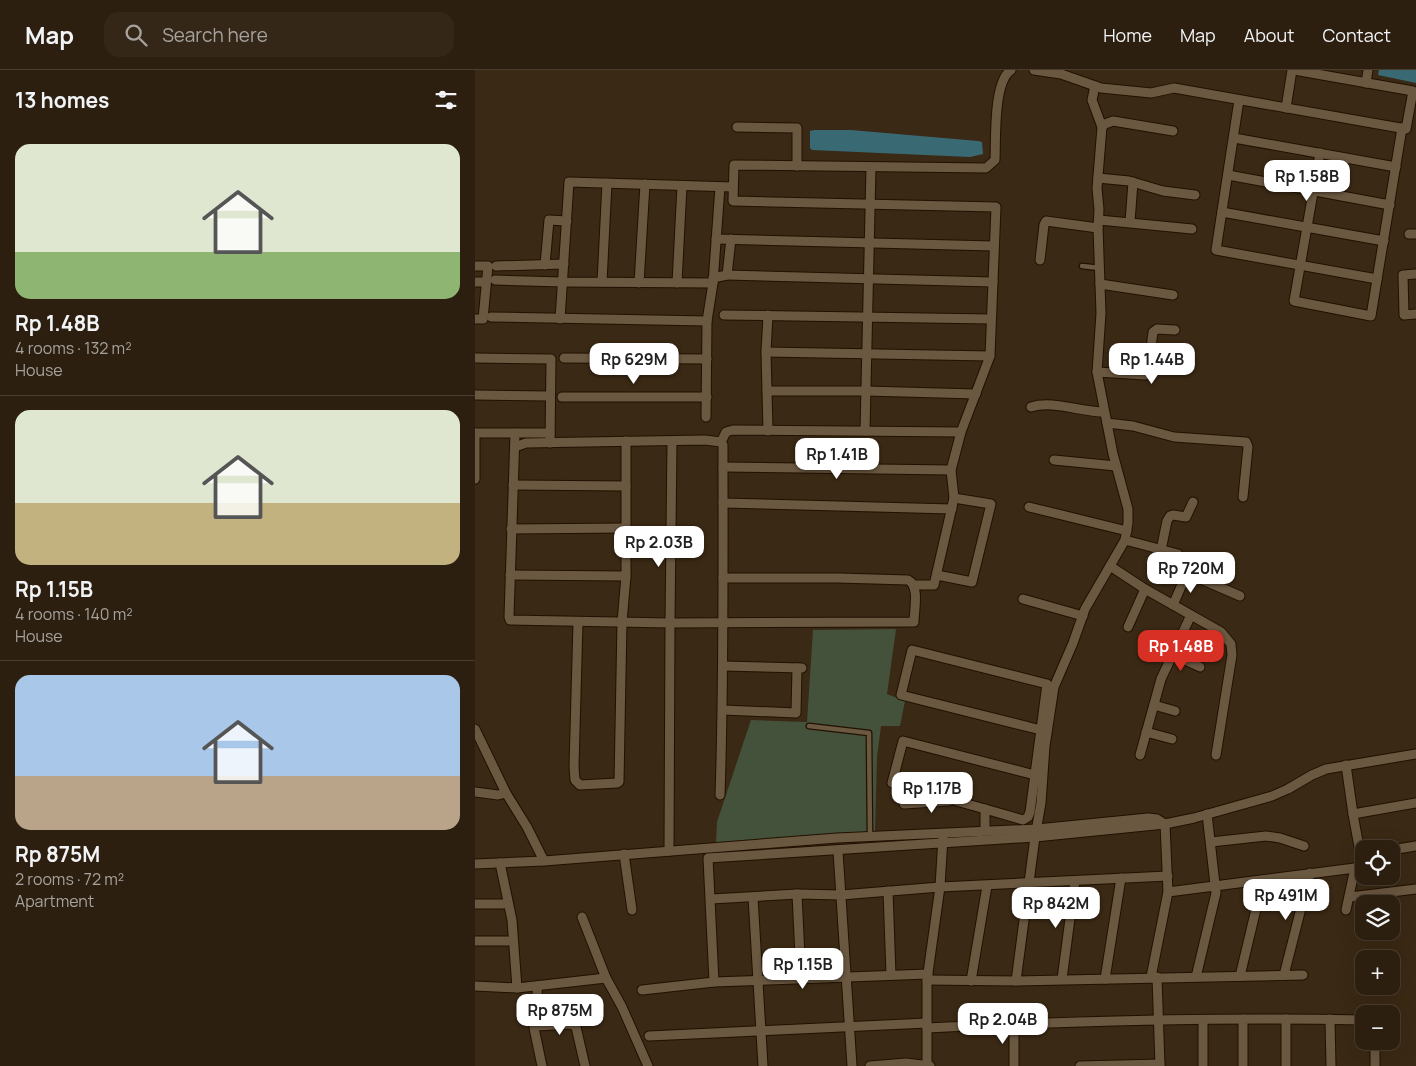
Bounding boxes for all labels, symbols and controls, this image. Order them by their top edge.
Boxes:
search box [104,12,454,57]
text: Map [25,18,74,51]
icon: search [122,21,150,49]
text: Search here [162,22,268,48]
text: Home [1103,23,1152,47]
text: Map [1180,23,1216,47]
text: About [1244,23,1294,47]
text: Contact [1322,23,1391,47]
text: 13 homes [15,86,109,114]
icon: filters [432,86,460,114]
pin: Rp 1.58B [1255,160,1359,202]
text: Rp 1.58B [1275,165,1339,187]
icon: home [193,177,283,267]
text: Rp 1.48B [15,309,100,337]
text: 4 rooms · 132 m² [15,337,132,359]
pin: Rp 629M [588,342,680,385]
pin: Rp 1.44B [1100,342,1204,385]
text: Rp 629M [601,348,667,370]
text: Rp 1.44B [1120,348,1184,370]
text: House [15,359,63,381]
pin: Rp 1.41B [785,438,889,480]
icon: home [193,442,283,532]
text: Rp 1.41B [806,443,868,465]
pin: Rp 2.03B [607,526,711,568]
text: Rp 2.03B [625,531,693,553]
pin: Rp 720M [1145,552,1237,594]
text: Rp 720M [1158,557,1224,579]
text: Rp 1.15B [15,575,93,603]
text: 4 rooms · 140 m² [15,603,133,625]
text: House [15,625,63,647]
pin: Rp 1.48B [1129,630,1233,672]
text: Rp 1.48B [1149,635,1213,657]
icon: home [193,707,283,797]
pin: Rp 1.17B [880,772,984,814]
text: Rp 1.17B [903,777,961,799]
text: Rp 875M [15,840,100,868]
map controls [1355,840,1400,1050]
button: locate [1355,840,1400,885]
text: 2 rooms · 72 m² [15,868,124,890]
pin: Rp 491M [1240,878,1332,921]
text: Rp 491M [1254,884,1318,906]
pin: Rp 842M [1010,886,1102,929]
text: Apartment [15,890,94,912]
text: Rp 842M [1023,892,1089,914]
button: layers [1355,895,1400,940]
pin: Rp 1.15B [751,948,855,990]
button: + [1355,950,1400,995]
text: Rp 1.15B [773,953,833,975]
pin: Rp 875M [514,994,606,1036]
text: Rp 875M [527,999,593,1021]
pin: Rp 2.04B [951,1002,1055,1045]
button: − [1355,1005,1400,1050]
text: Rp 2.04B [969,1008,1037,1030]

